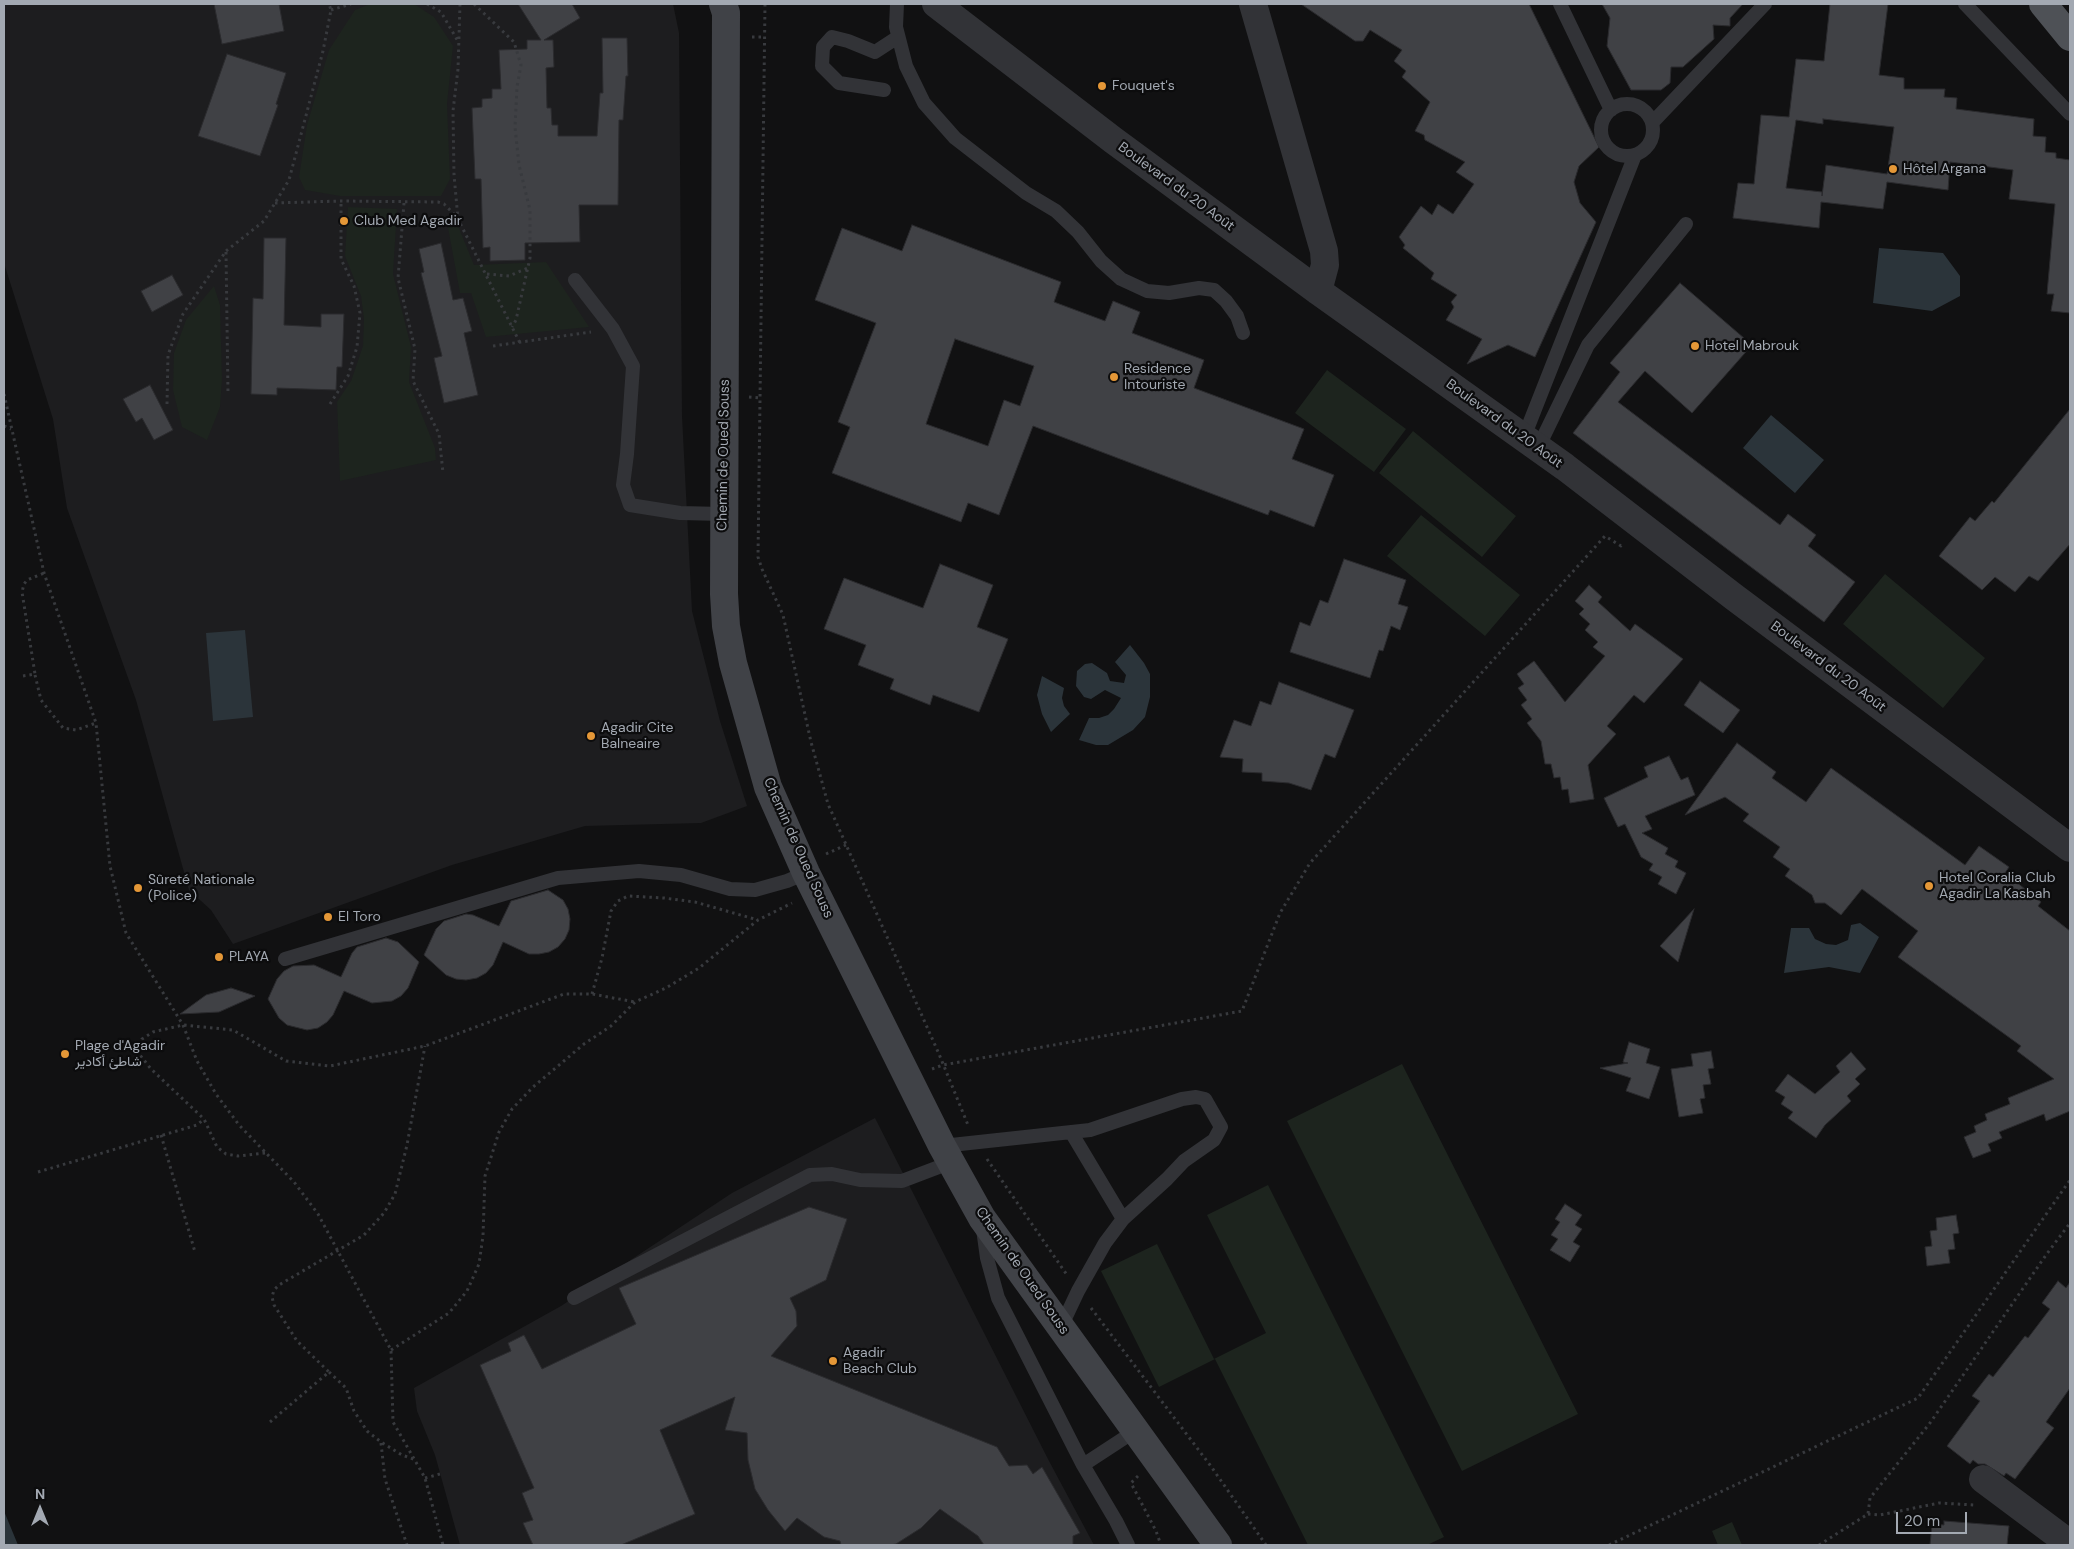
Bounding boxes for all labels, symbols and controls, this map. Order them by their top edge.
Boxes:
place label: Fouquet's [1112,78,1175,94]
marker: Fouquet's [1096,80,1108,92]
street label: Boulevard du 20 Août [1114,139,1238,235]
place label: Hôtel Argana [1903,161,1986,177]
marker: Hôtel Argana [1887,163,1899,175]
place label: Club Med Agadir [354,213,462,229]
marker: Club Med Agadir [338,215,350,227]
place label: Hotel Mabrouk [1705,338,1799,354]
marker: Hotel Mabrouk [1689,340,1701,352]
place label: Residence Intouriste [1124,361,1191,394]
marker: Residence Intouriste [1108,371,1120,383]
street label: Boulevard du 20 Août [1442,376,1566,472]
street label: Chemin de Oued Souss [714,379,734,531]
street label: Boulevard du 20 Août [1767,618,1889,716]
place label: Agadir Cite Balneaire [601,720,673,752]
marker: Agadir Cite Balneaire [585,730,597,742]
street label: Chemin de Oued Souss [759,775,837,921]
place label: Hotel Coralia Club Agadir La Kasbah [1939,870,2056,902]
place label: Sûreté Nationale (Police) [148,872,255,904]
marker: Hotel Coralia Club Agadir La Kasbah [1923,880,1935,892]
marker: Sûreté Nationale (Police) [132,882,144,894]
place label: El Toro [338,909,381,925]
marker: El Toro [322,911,334,923]
place label: PLAYA [229,949,269,965]
marker: PLAYA [213,951,225,963]
place label: Plage d'Agadir شاطئ أكادير [75,1038,165,1070]
marker: Plage d'Agadir شاطئ أكادير [59,1048,71,1060]
street label: Chemin de Oued Souss [972,1204,1072,1338]
place label: Agadir Beach Club [843,1345,917,1378]
marker: Agadir Beach Club [827,1355,839,1367]
north arrow [15,1484,65,1534]
text: N [35,1485,45,1503]
scale bar [1899,1502,1970,1534]
text: 20 m [1904,1511,1940,1531]

